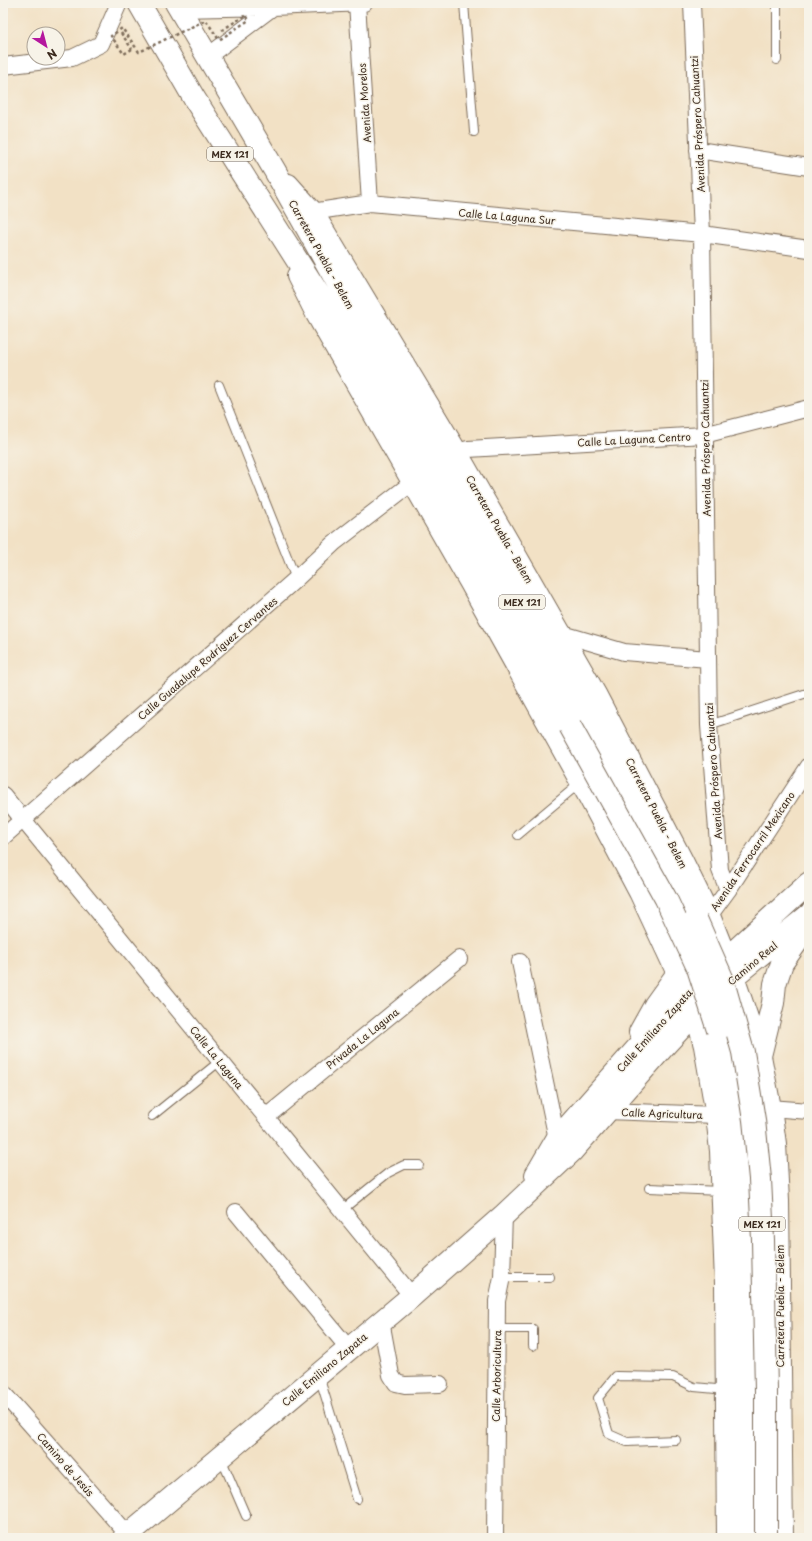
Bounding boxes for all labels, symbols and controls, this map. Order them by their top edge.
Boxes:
north arrow [26,26,66,66]
text: N [43,45,61,64]
street label: Avenida Próspero Cahuantzi [686,55,708,193]
street label: Avenida Morelos [354,62,374,143]
road number: MEX 121 [207,147,253,161]
street label: Carretera Puebla - Belem [286,197,358,311]
street label: Calle La Laguna Sur [458,204,557,228]
street label: Avenida Próspero Cahuantzi [696,379,714,517]
street label: Calle La Laguna Centro [577,429,692,449]
street label: Carretera Puebla - Belem [463,472,537,586]
street label: Calle Guadalupe Rodríguez Cervantes [134,593,280,723]
road number: MEX 121 [499,595,545,609]
street label: Avenida Próspero Cahuantzi [701,702,725,840]
street label: Carretera Puebla - Belem [622,755,692,871]
street label: Avenida Ferrocarril Mexicano [706,788,798,914]
street label: Camino Real [724,937,780,988]
street label: Calle Emiliano Zapata [612,985,696,1075]
street label: Privada La Laguna [322,1003,402,1072]
street label: Calle La Laguna [187,1022,248,1092]
street label: Calle Agricultura [621,1104,704,1122]
road number: MEX 121 [739,1217,785,1231]
street label: Carretera Puebla - Belem [772,1245,787,1367]
street label: Calle Emiliano Zapata [278,1328,370,1409]
street label: Calle Arboricultura [488,1329,504,1422]
street label: Camino de Jesús [34,1429,98,1499]

